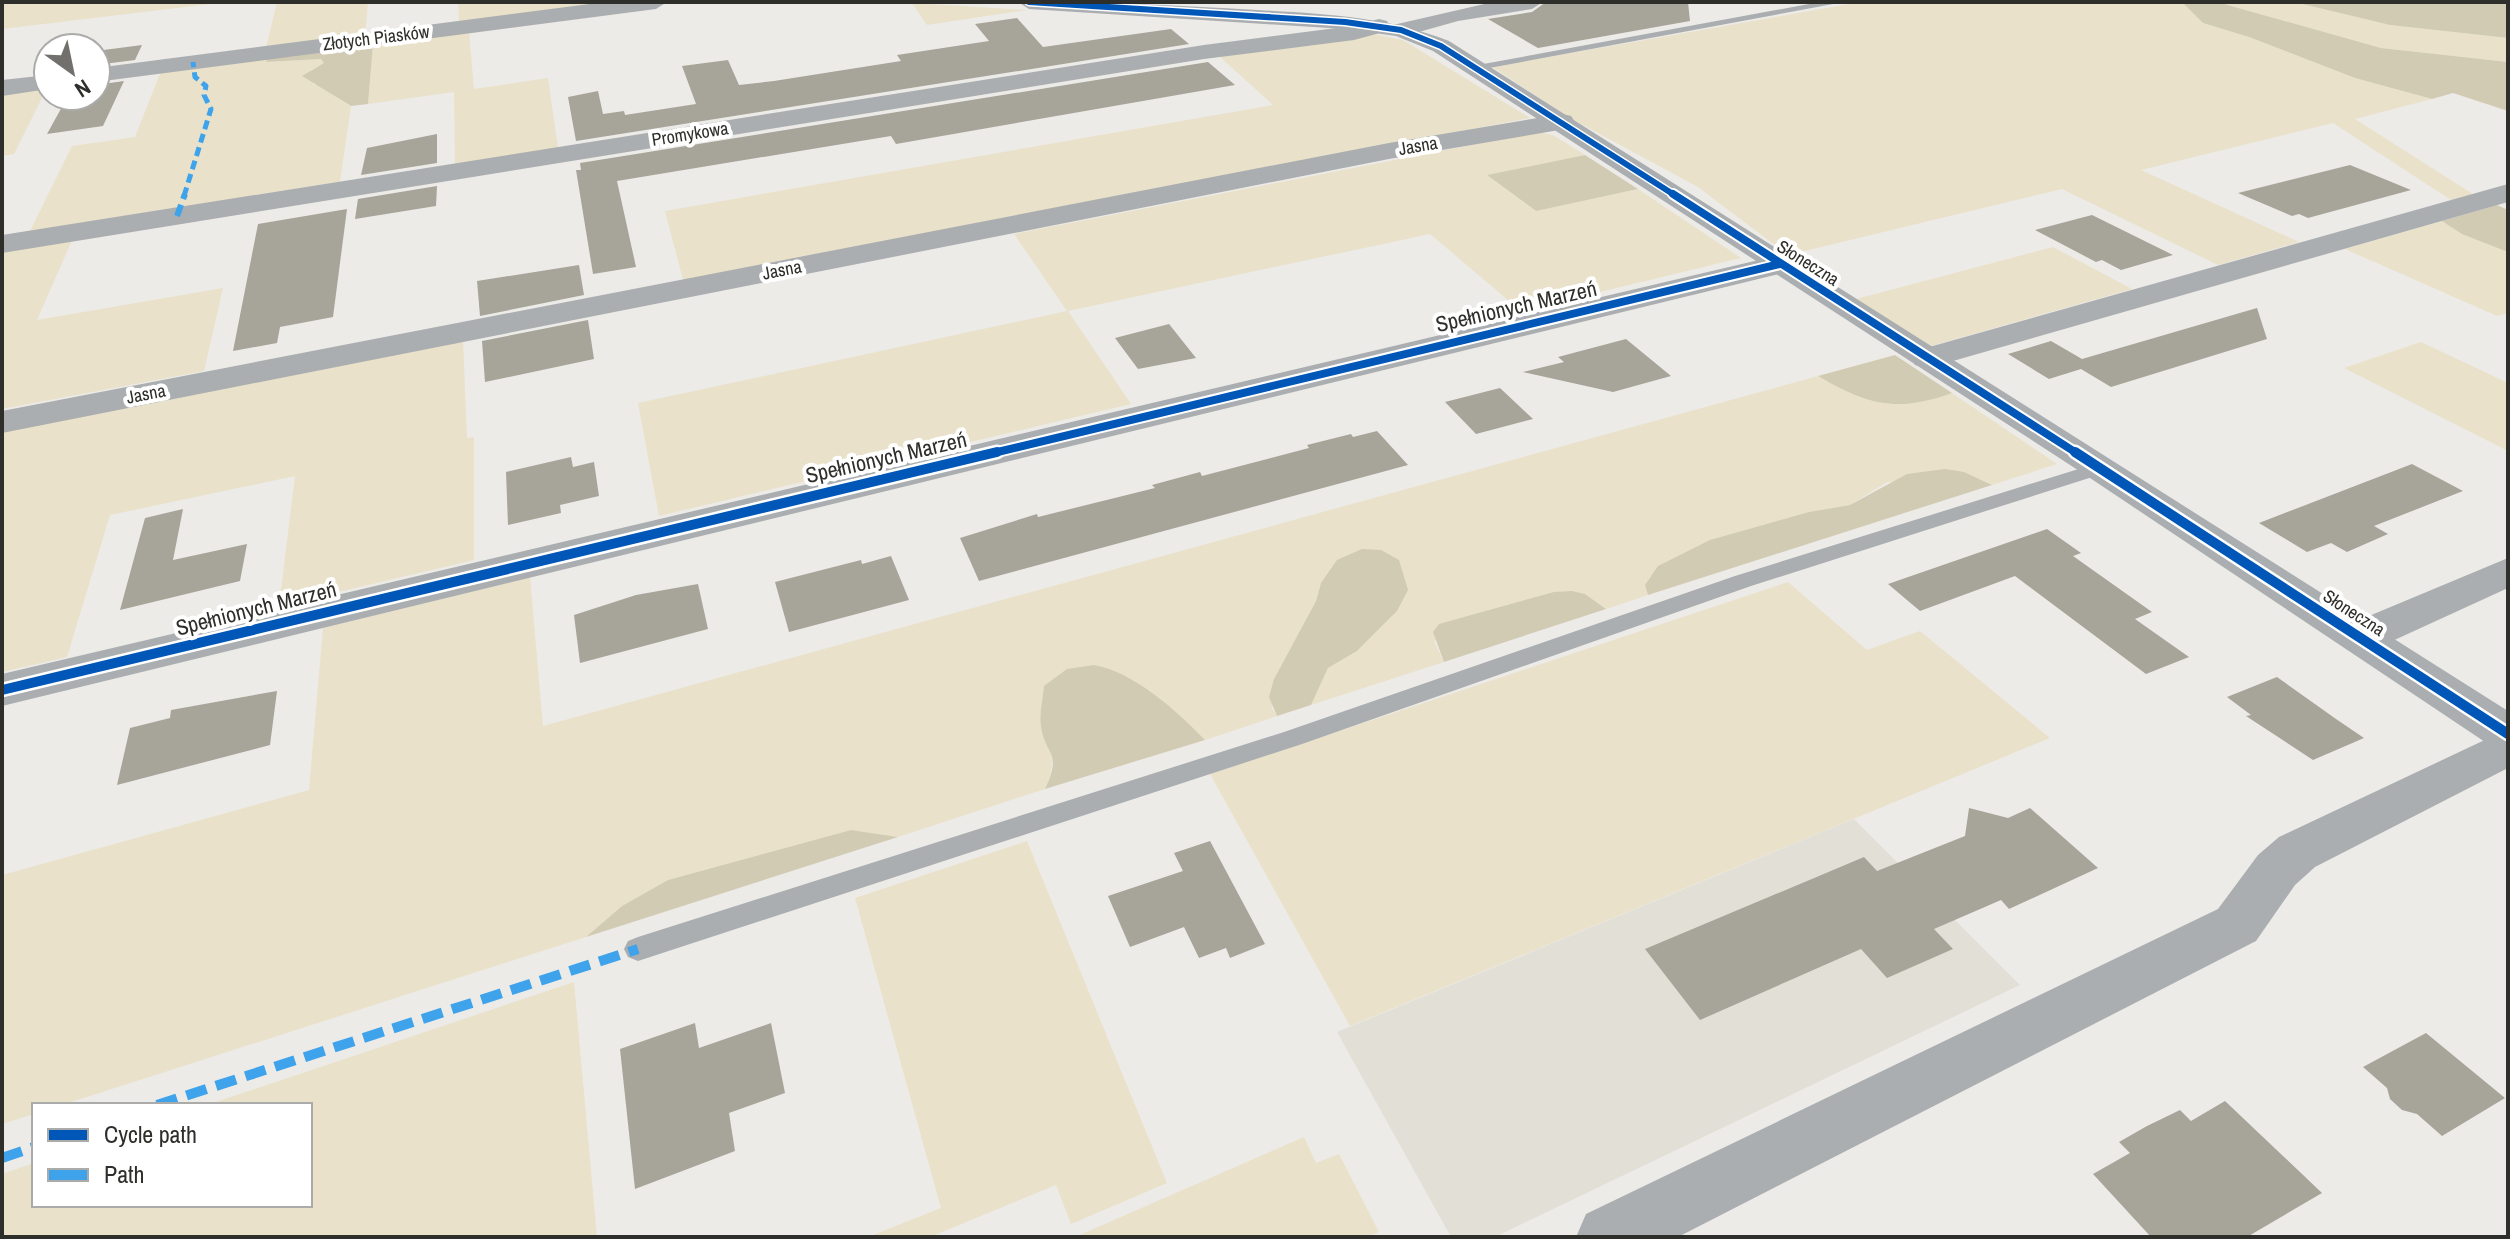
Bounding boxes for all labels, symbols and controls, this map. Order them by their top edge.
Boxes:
street label: Złotych Piasków [321,19,431,56]
north arrow [32,32,112,112]
text: N [69,73,97,105]
street label: Promykowa [650,115,730,152]
street label: Jasna [1396,130,1439,161]
street label: Słoneczna [1772,234,1844,291]
street label: Jasna [760,253,804,286]
street label: Spełnionych Marzeń [1433,273,1599,339]
street label: Jasna [124,377,168,410]
street label: Spełnionych Marzeń [803,424,969,490]
street label: Spełnionych Marzeń [173,574,339,642]
street label: Słoneczna [2319,583,2390,642]
legend [32,1103,312,1207]
text: Cycle path [104,1118,197,1150]
text: Path [104,1158,145,1190]

